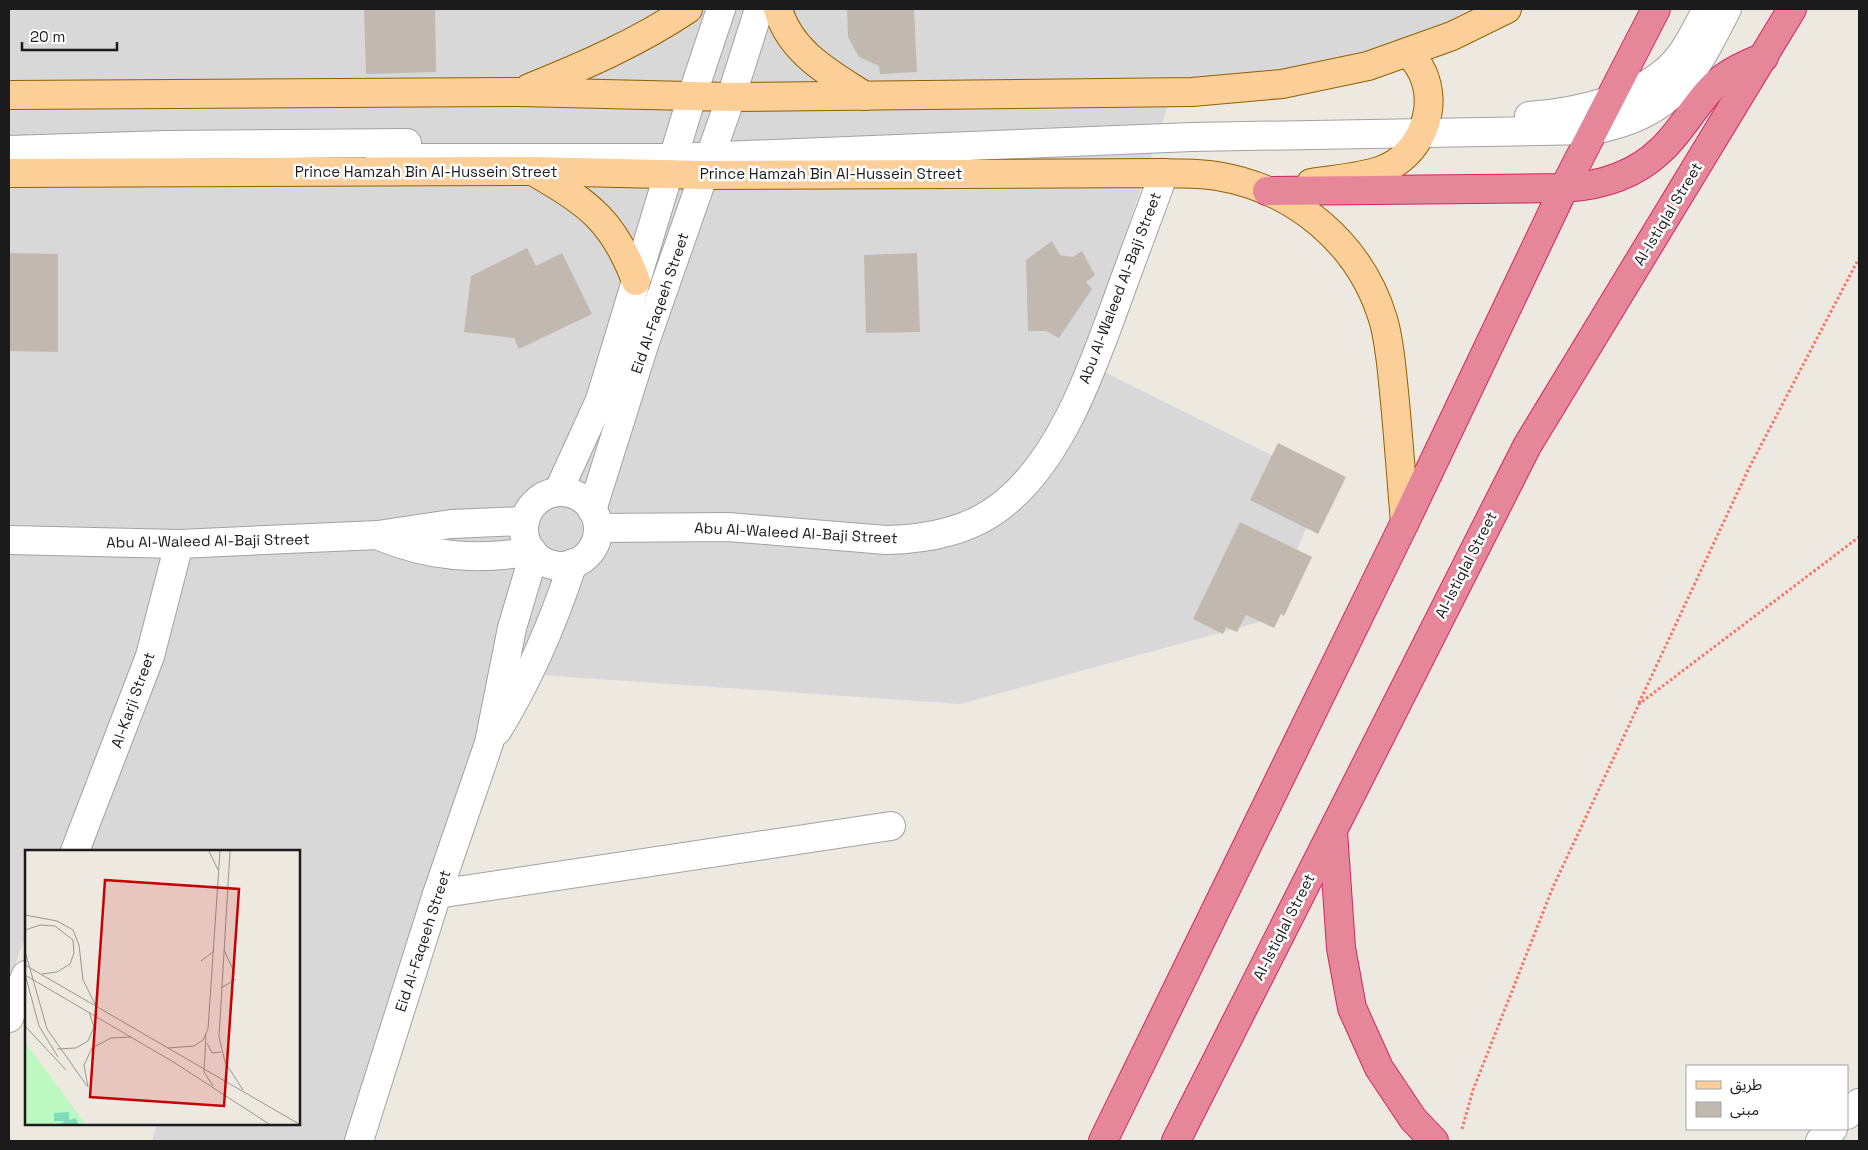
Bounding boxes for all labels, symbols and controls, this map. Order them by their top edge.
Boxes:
scale bar [22,20,118,52]
text: 20 m [30,27,65,46]
street label: Al-Istiqlal Street [1629,159,1706,269]
street label: Prince Hamzah Bin Al-Hussein Street [295,162,557,181]
street label: Prince Hamzah Bin Al-Hussein Street [700,164,962,183]
street label: Abu Al-Waleed Al-Baji Street [1074,189,1165,386]
street label: Eid Al-Faqeeh Street [626,230,693,376]
street label: Al-Istiqlal Street [1430,508,1501,621]
street label: Abu Al-Waleed Al-Baji Street [694,518,898,547]
street label: Abu Al-Waleed Al-Baji Street [106,529,310,552]
street label: Al-Karji Street [106,649,159,750]
inset map [25,850,300,1125]
street label: Eid Al-Faqeeh Street [391,867,454,1014]
street label: Al-Istiqlal Street [1248,870,1319,983]
legend [1686,1065,1848,1130]
text: طريق [1730,1075,1762,1095]
text: مبنى [1730,1100,1759,1119]

